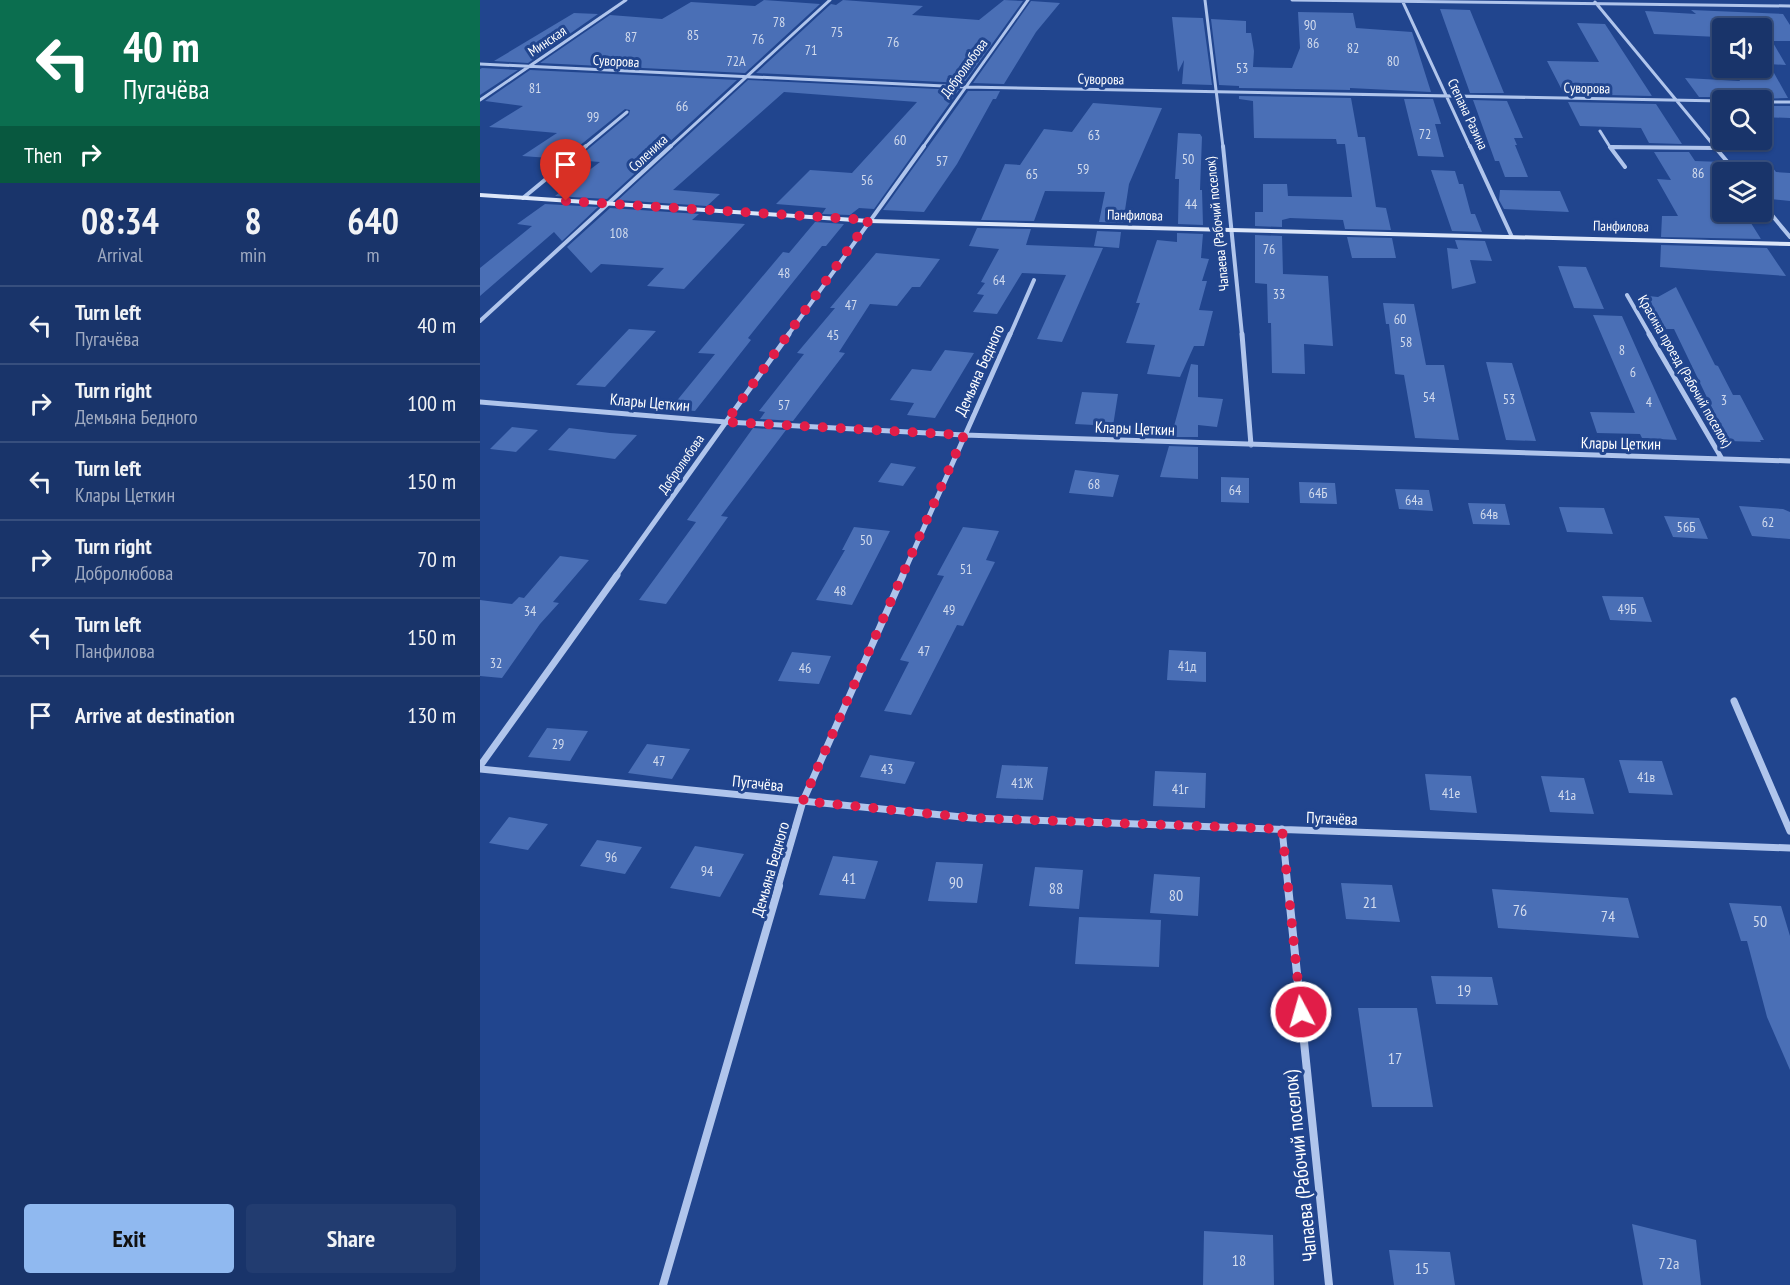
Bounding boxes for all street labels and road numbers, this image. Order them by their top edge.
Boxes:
street label: Минская [524,22,570,60]
street label: Добролюбова [937,35,991,101]
street label: Суворова [592,51,640,71]
street label: Суворова [1078,70,1124,88]
street label: Степана Разина [1444,76,1492,152]
street label: Суворова [1564,79,1610,97]
street label: Соленика [625,130,671,176]
street label: Чапаева (Рабочий поселок) [1201,155,1233,292]
street label: Панфилова [1107,206,1163,224]
street label: Панфилова [1593,217,1649,235]
street label: Красина проезд (Рабочий поселок) [1634,292,1736,451]
street label: Демьяна Бедного [950,321,1008,419]
street label: Клары Цеткин [609,389,691,415]
street label: Клары Цеткин [1095,417,1175,439]
street label: Добролюбова [654,431,708,497]
street label: Клары Цеткин [1581,432,1661,454]
street label: Пугачёва [731,770,785,796]
street label: Пугачёва [1306,807,1358,829]
street label: Демьяна Бедного [747,819,793,919]
street label: Чапаева (Рабочий поселок) [1277,1069,1323,1263]

